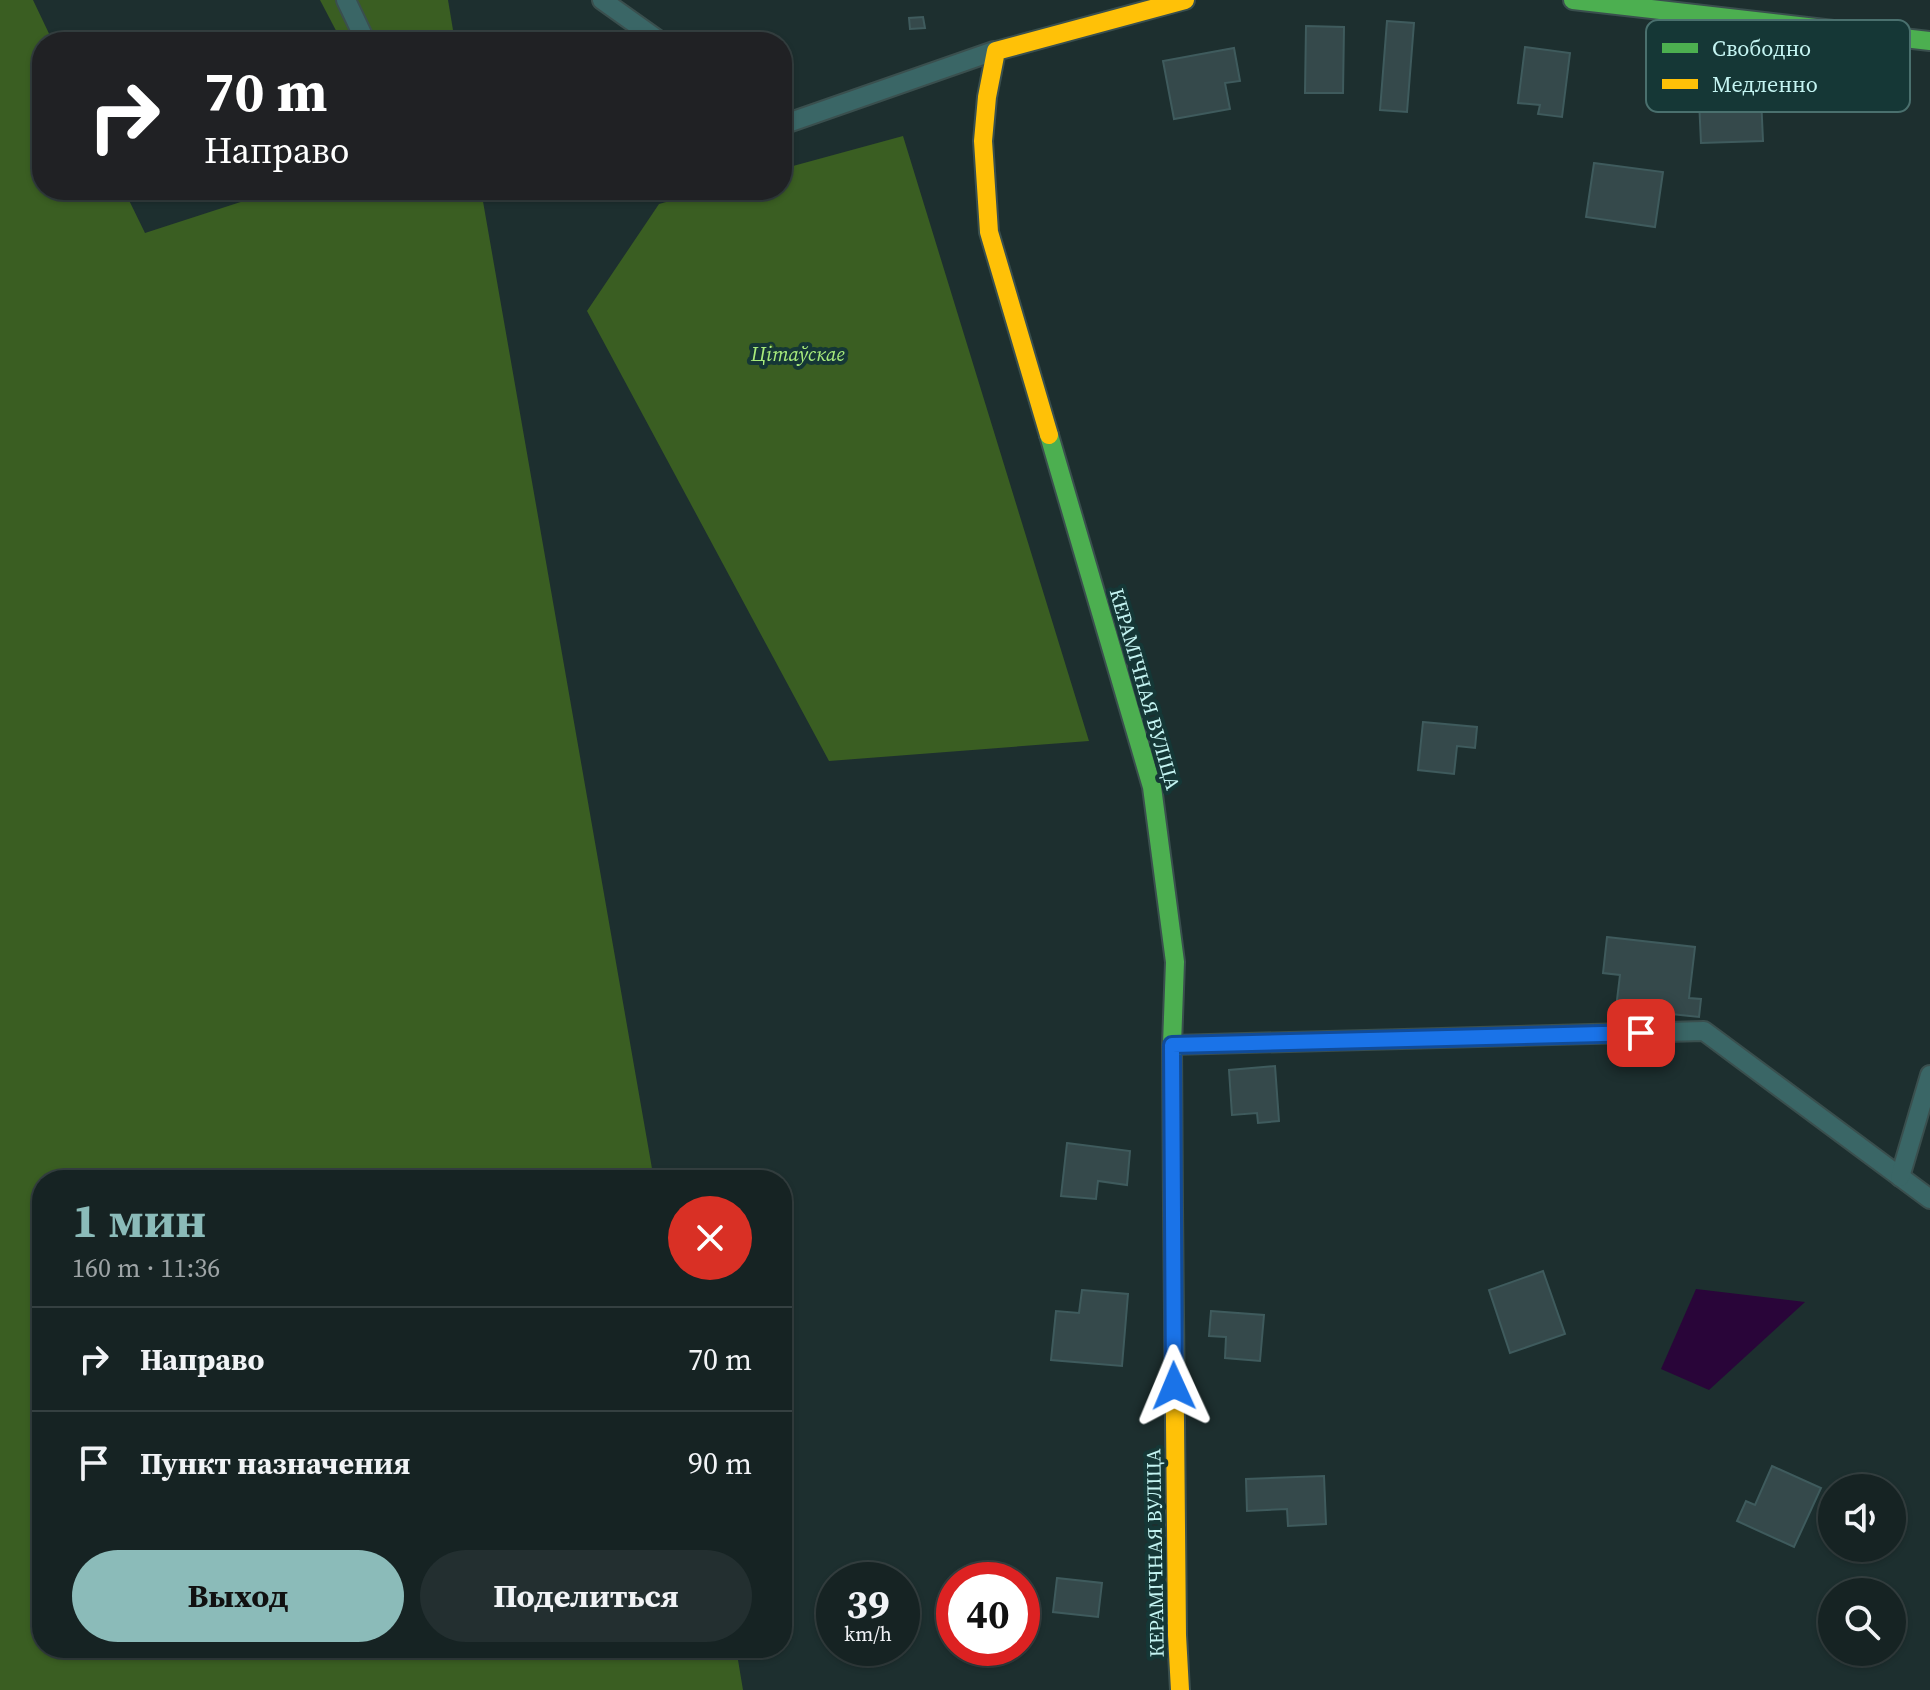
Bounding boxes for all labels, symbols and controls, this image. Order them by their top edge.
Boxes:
legend [1646,20,1910,112]
text: Свободно [1712,33,1811,63]
text: 70 m [204,53,327,130]
icon: right [72,64,176,168]
text: Медленно [1712,69,1818,99]
text: Направо [204,126,349,175]
park label: Цітаўскае [750,340,845,368]
street label: КЕРАМІЧНАЯ ВУЛІЦА [1103,585,1187,794]
pin [1607,999,1675,1067]
icon: arrive [1619,1011,1663,1055]
text: 1 мин [72,1187,206,1253]
button: close [668,1196,752,1280]
text: 160 m · 11:36 [72,1250,220,1286]
icon: right [72,1337,116,1381]
text: Направо [140,1339,264,1380]
text: 70 m [688,1339,752,1380]
position arrow [1132,1344,1216,1428]
icon: arrive [72,1441,116,1485]
text: Пункт назначения [140,1443,410,1484]
text: 90 m [688,1443,752,1484]
street label: КЕРАМІЧНАЯ ВУЛІЦА [1139,1448,1171,1658]
map controls [1818,1474,1906,1666]
button: sound [1818,1474,1906,1562]
button: Выход [72,1550,404,1642]
button: Поделиться [420,1550,752,1642]
speed limit sign: 40 [936,1562,1040,1666]
text: 39 [846,1577,890,1631]
button: search [1818,1578,1906,1666]
text: km/h [844,1620,892,1648]

